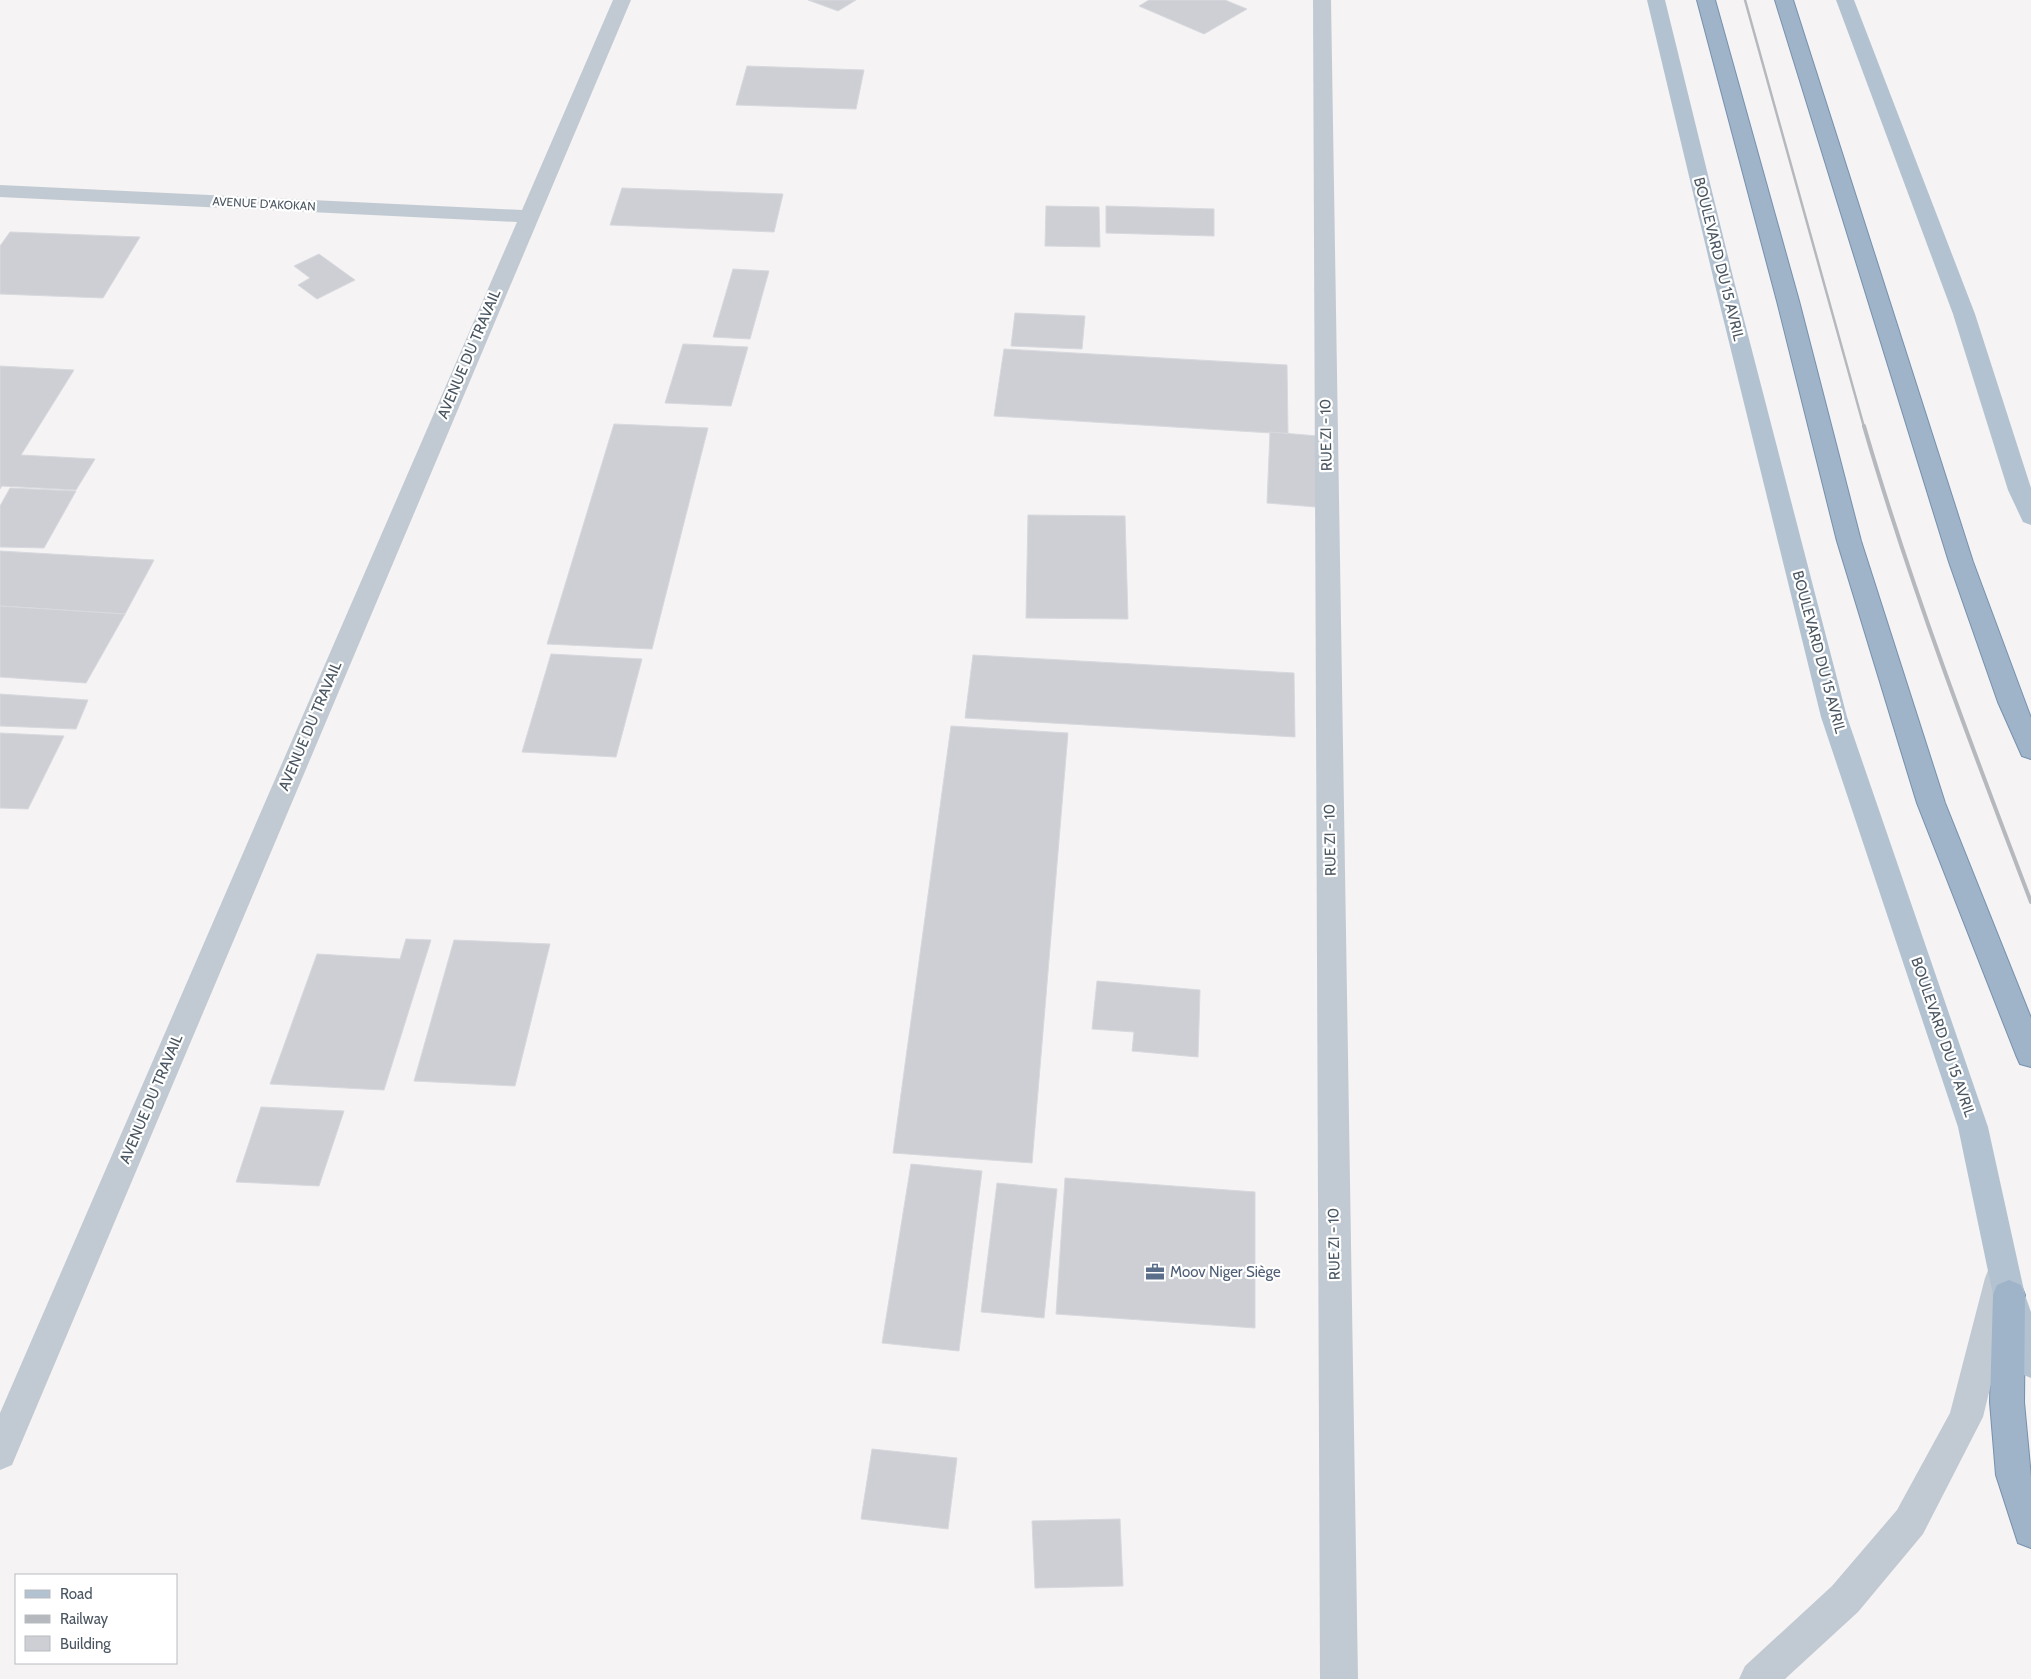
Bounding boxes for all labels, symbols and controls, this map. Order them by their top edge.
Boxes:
street label: BOULEVARD DU 15 AVRIL [1690,175,1748,343]
street label: AVENUE D'AKOKAN [212,193,316,214]
street label: AVENUE DU TRAVAIL [434,286,505,421]
street label: RUE ZI - 10 [1316,399,1336,471]
street label: BOULEVARD DU 15 AVRIL [1789,569,1850,736]
street label: AVENUE DU TRAVAIL [275,658,346,793]
street label: RUE ZI - 10 [1320,804,1340,876]
street label: BOULEVARD DU 15 AVRIL [1907,955,1979,1120]
street label: AVENUE DU TRAVAIL [116,1031,187,1166]
street label: RUE ZI - 10 [1324,1208,1344,1280]
office icon: Moov Niger Siège [1144,1261,1166,1283]
place label: Moov Niger Siège [1170,1263,1281,1281]
legend [15,1574,178,1664]
text: Road [60,1585,93,1603]
text: Railway [60,1610,109,1628]
text: Building [60,1635,111,1653]

